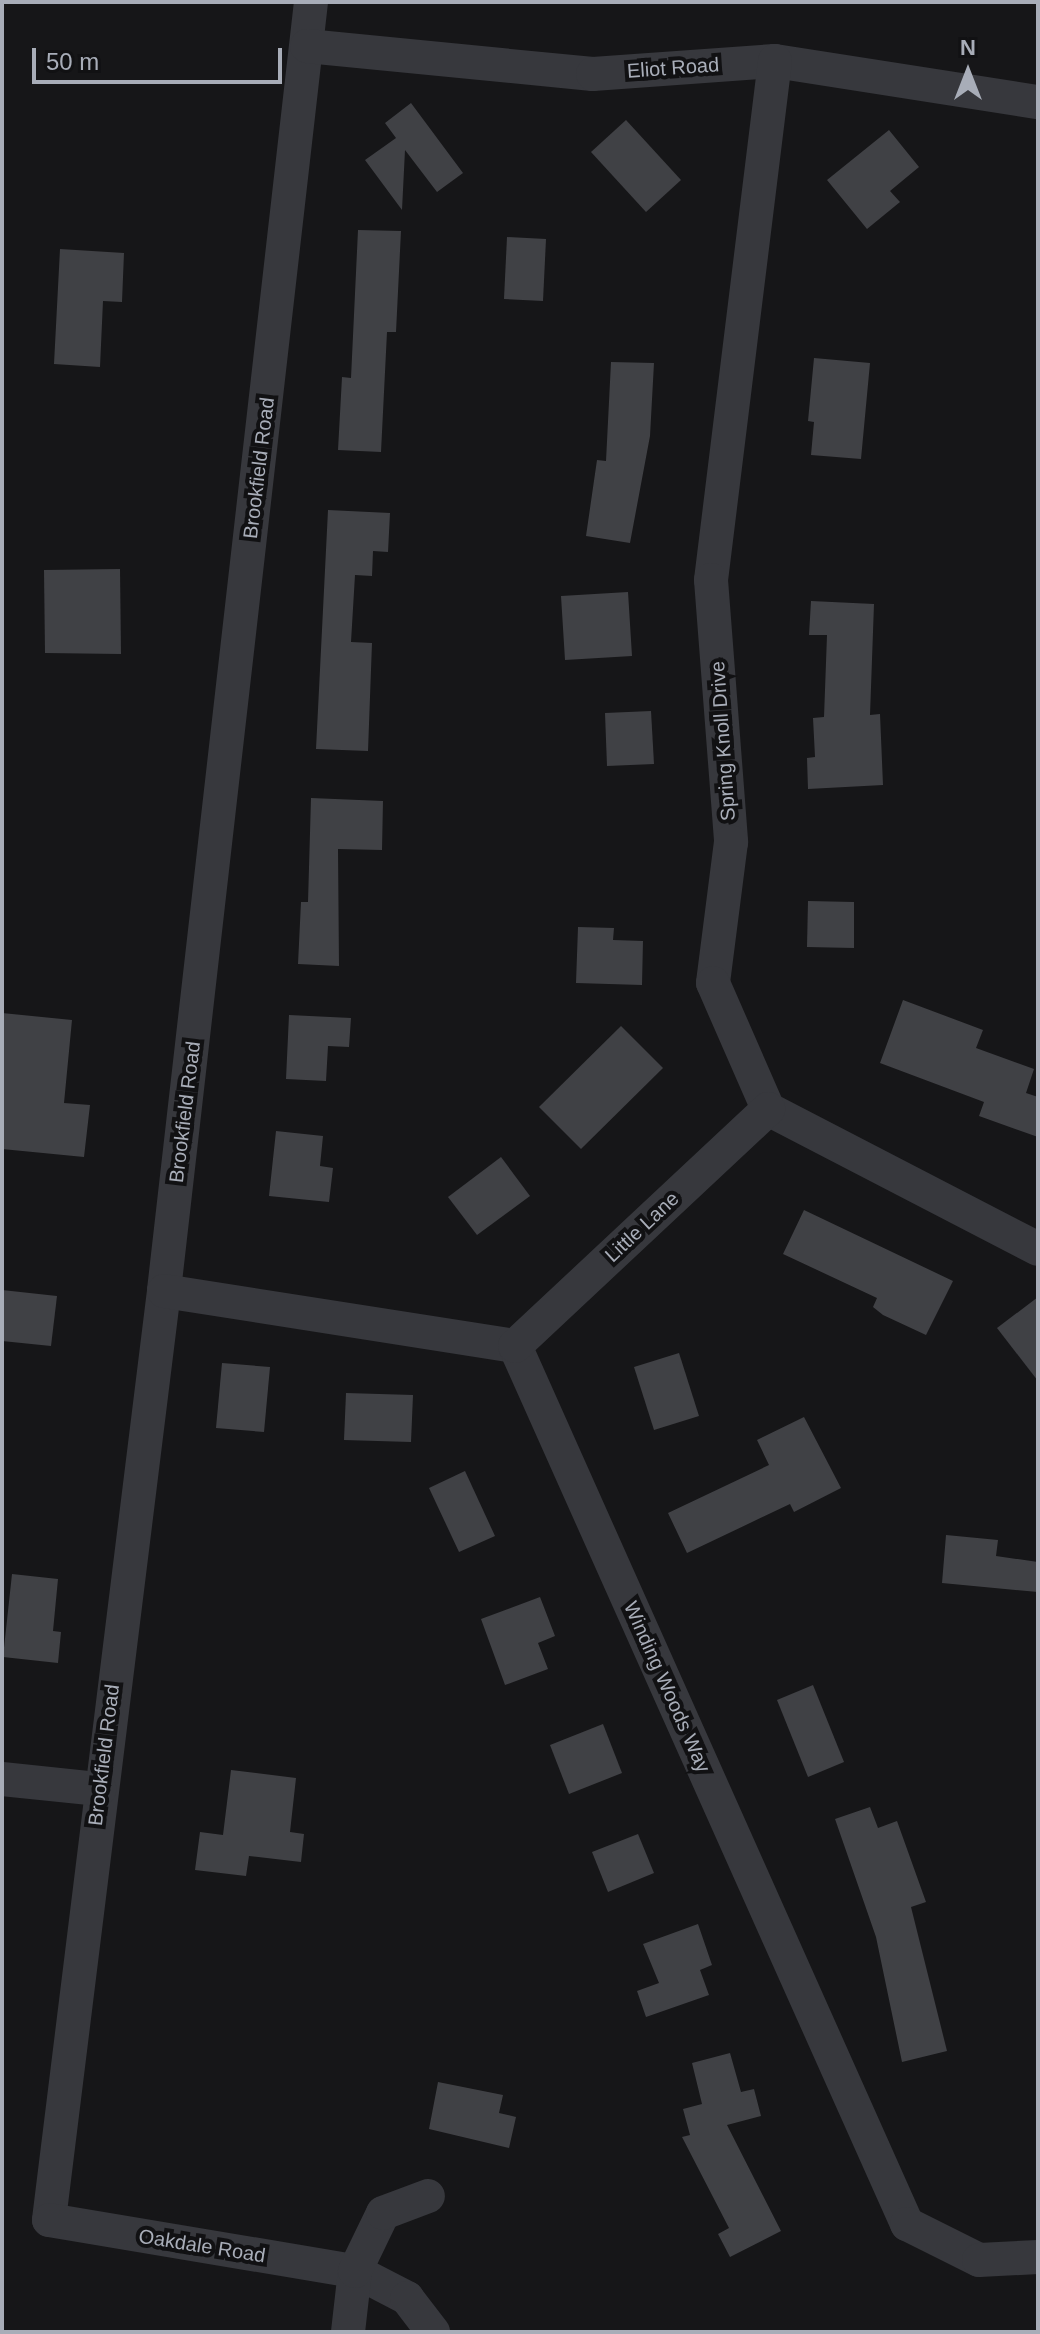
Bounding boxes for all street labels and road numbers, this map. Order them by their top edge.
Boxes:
street label: Eliot Road [626,53,720,83]
street label: Brookfield Road [238,396,280,540]
street label: Spring Knoll Drive [705,660,741,822]
street label: Brookfield Road [164,1040,206,1184]
street label: Little Lane [600,1187,684,1267]
street label: Winding Woods Way [619,1598,715,1776]
street label: Brookfield Road [83,1683,125,1827]
street label: Oakdale Road [137,2224,267,2268]

